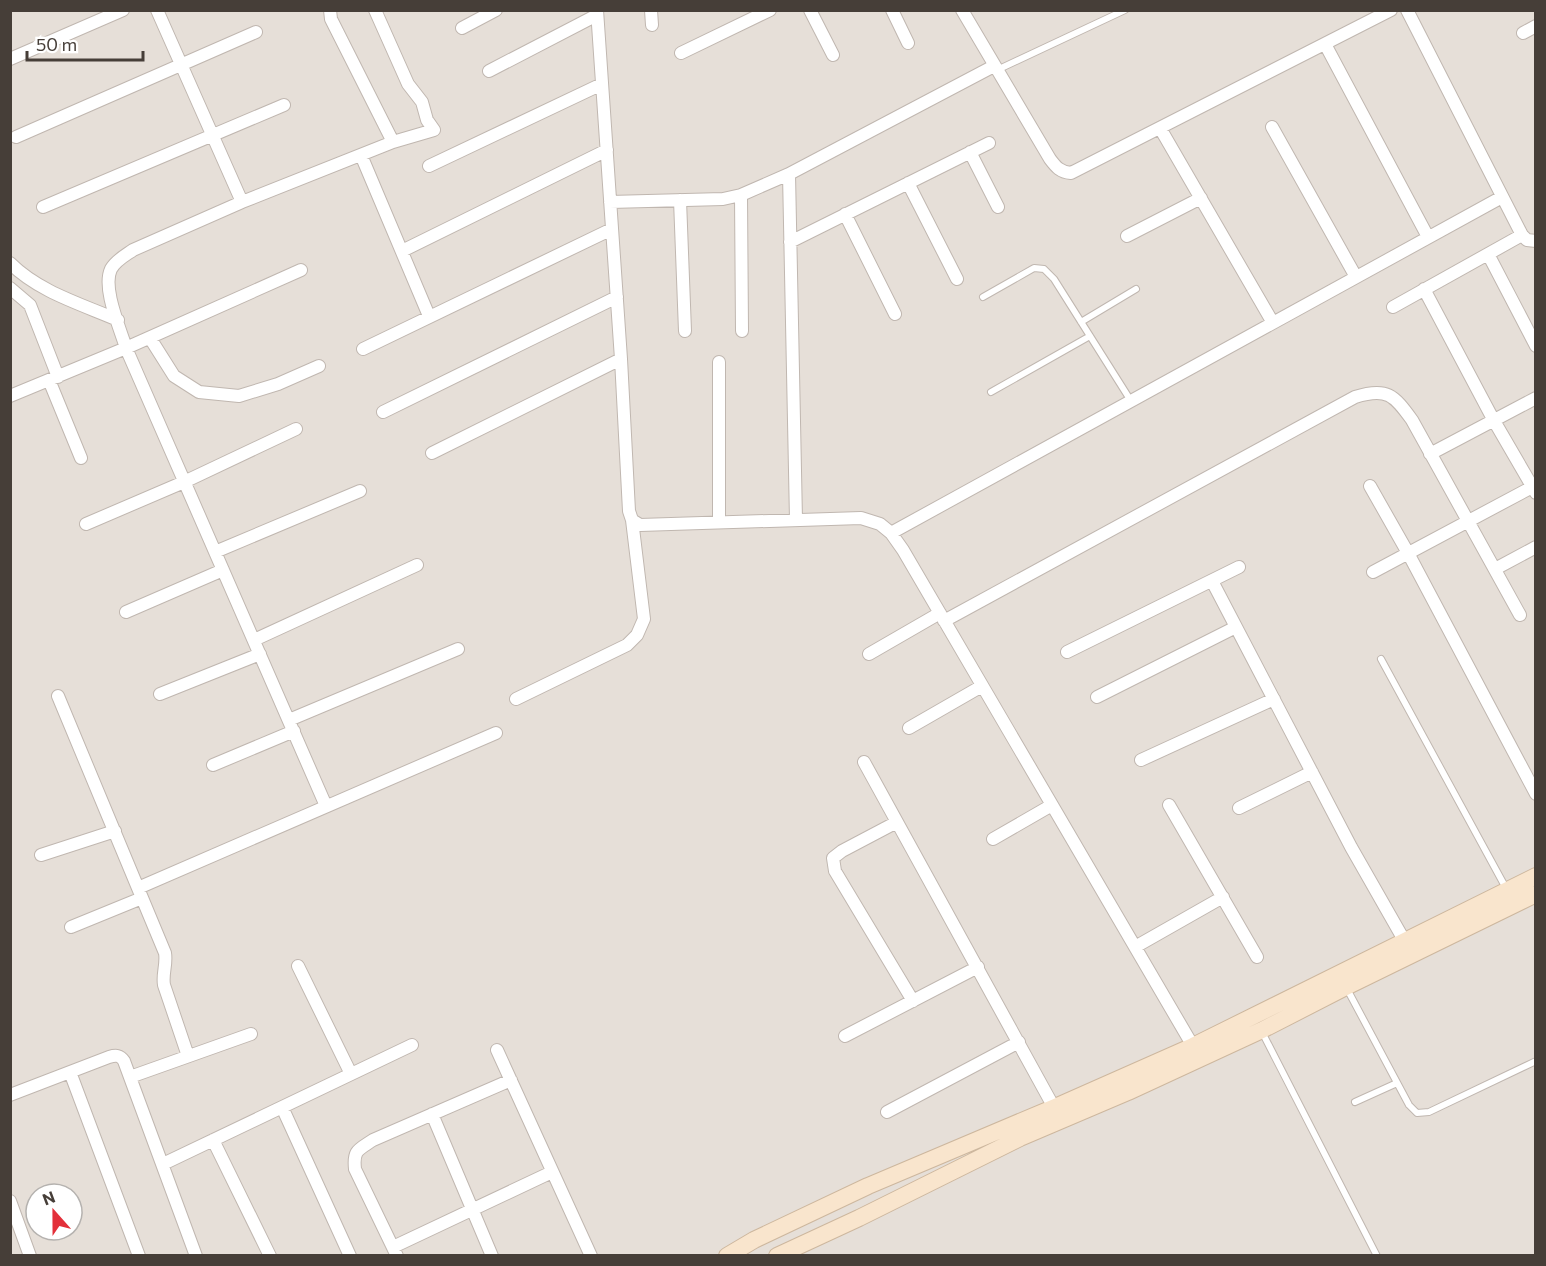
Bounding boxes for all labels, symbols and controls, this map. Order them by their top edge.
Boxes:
scale bar [27,24,142,62]
text: 50 m [36,33,77,55]
north arrow [24,1182,84,1242]
text: N [39,1187,57,1209]

